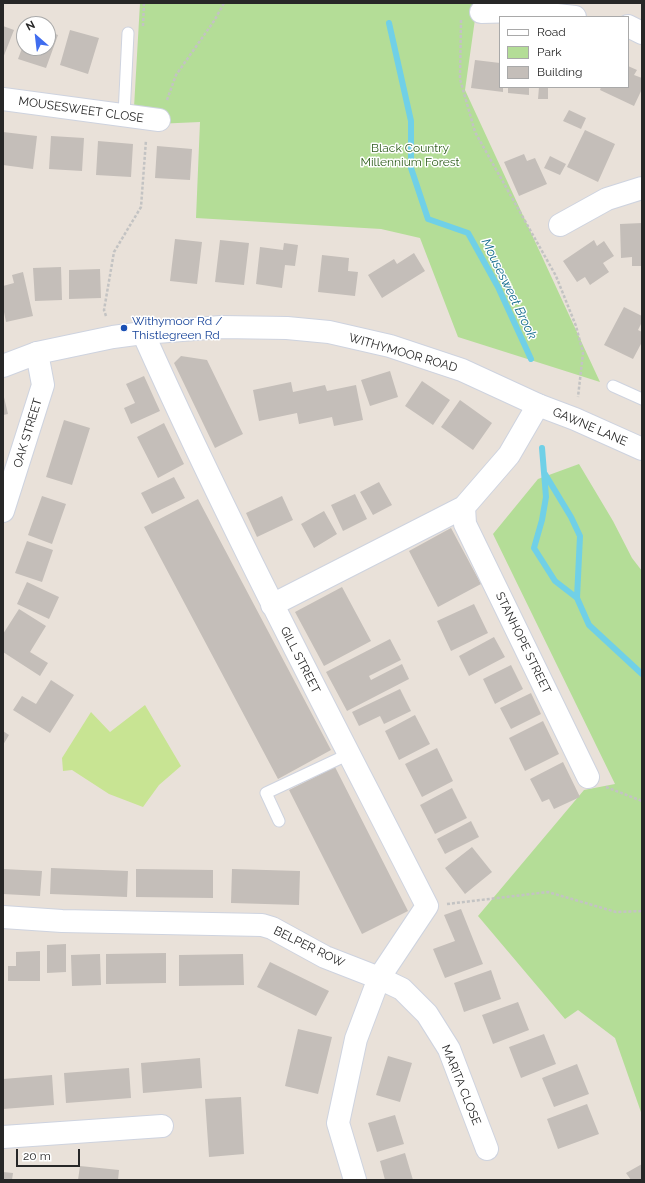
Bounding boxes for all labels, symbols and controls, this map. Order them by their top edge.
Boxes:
north arrow [16,16,56,56]
legend [499,16,629,88]
text: N [24,18,37,34]
text: Road [537,25,566,39]
text: Park [537,45,562,59]
text: Building [537,65,583,79]
street label: MOUSESWEET CLOSE [17,94,145,126]
park label: Black Country Millennium Forest [360,141,460,169]
water label: Mousesweet Brook [478,236,540,342]
place label: Withymoor Rd / Thistlegreen Rd [132,314,223,342]
marker: Withymoor Rd / Thistlegreen Rd [119,323,129,333]
street label: WITHYMOOR ROAD [347,331,459,375]
street label: OAK STREET [11,396,45,470]
street label: GAWNE LANE [550,405,630,449]
street label: STANHOPE STREET [492,590,554,696]
street label: GILL STREET [277,624,323,696]
street label: BELPER ROW [271,924,347,970]
street label: MARITA CLOSE [438,1043,484,1127]
scale bar [18,1141,82,1167]
text: 20 m [23,1149,51,1163]

